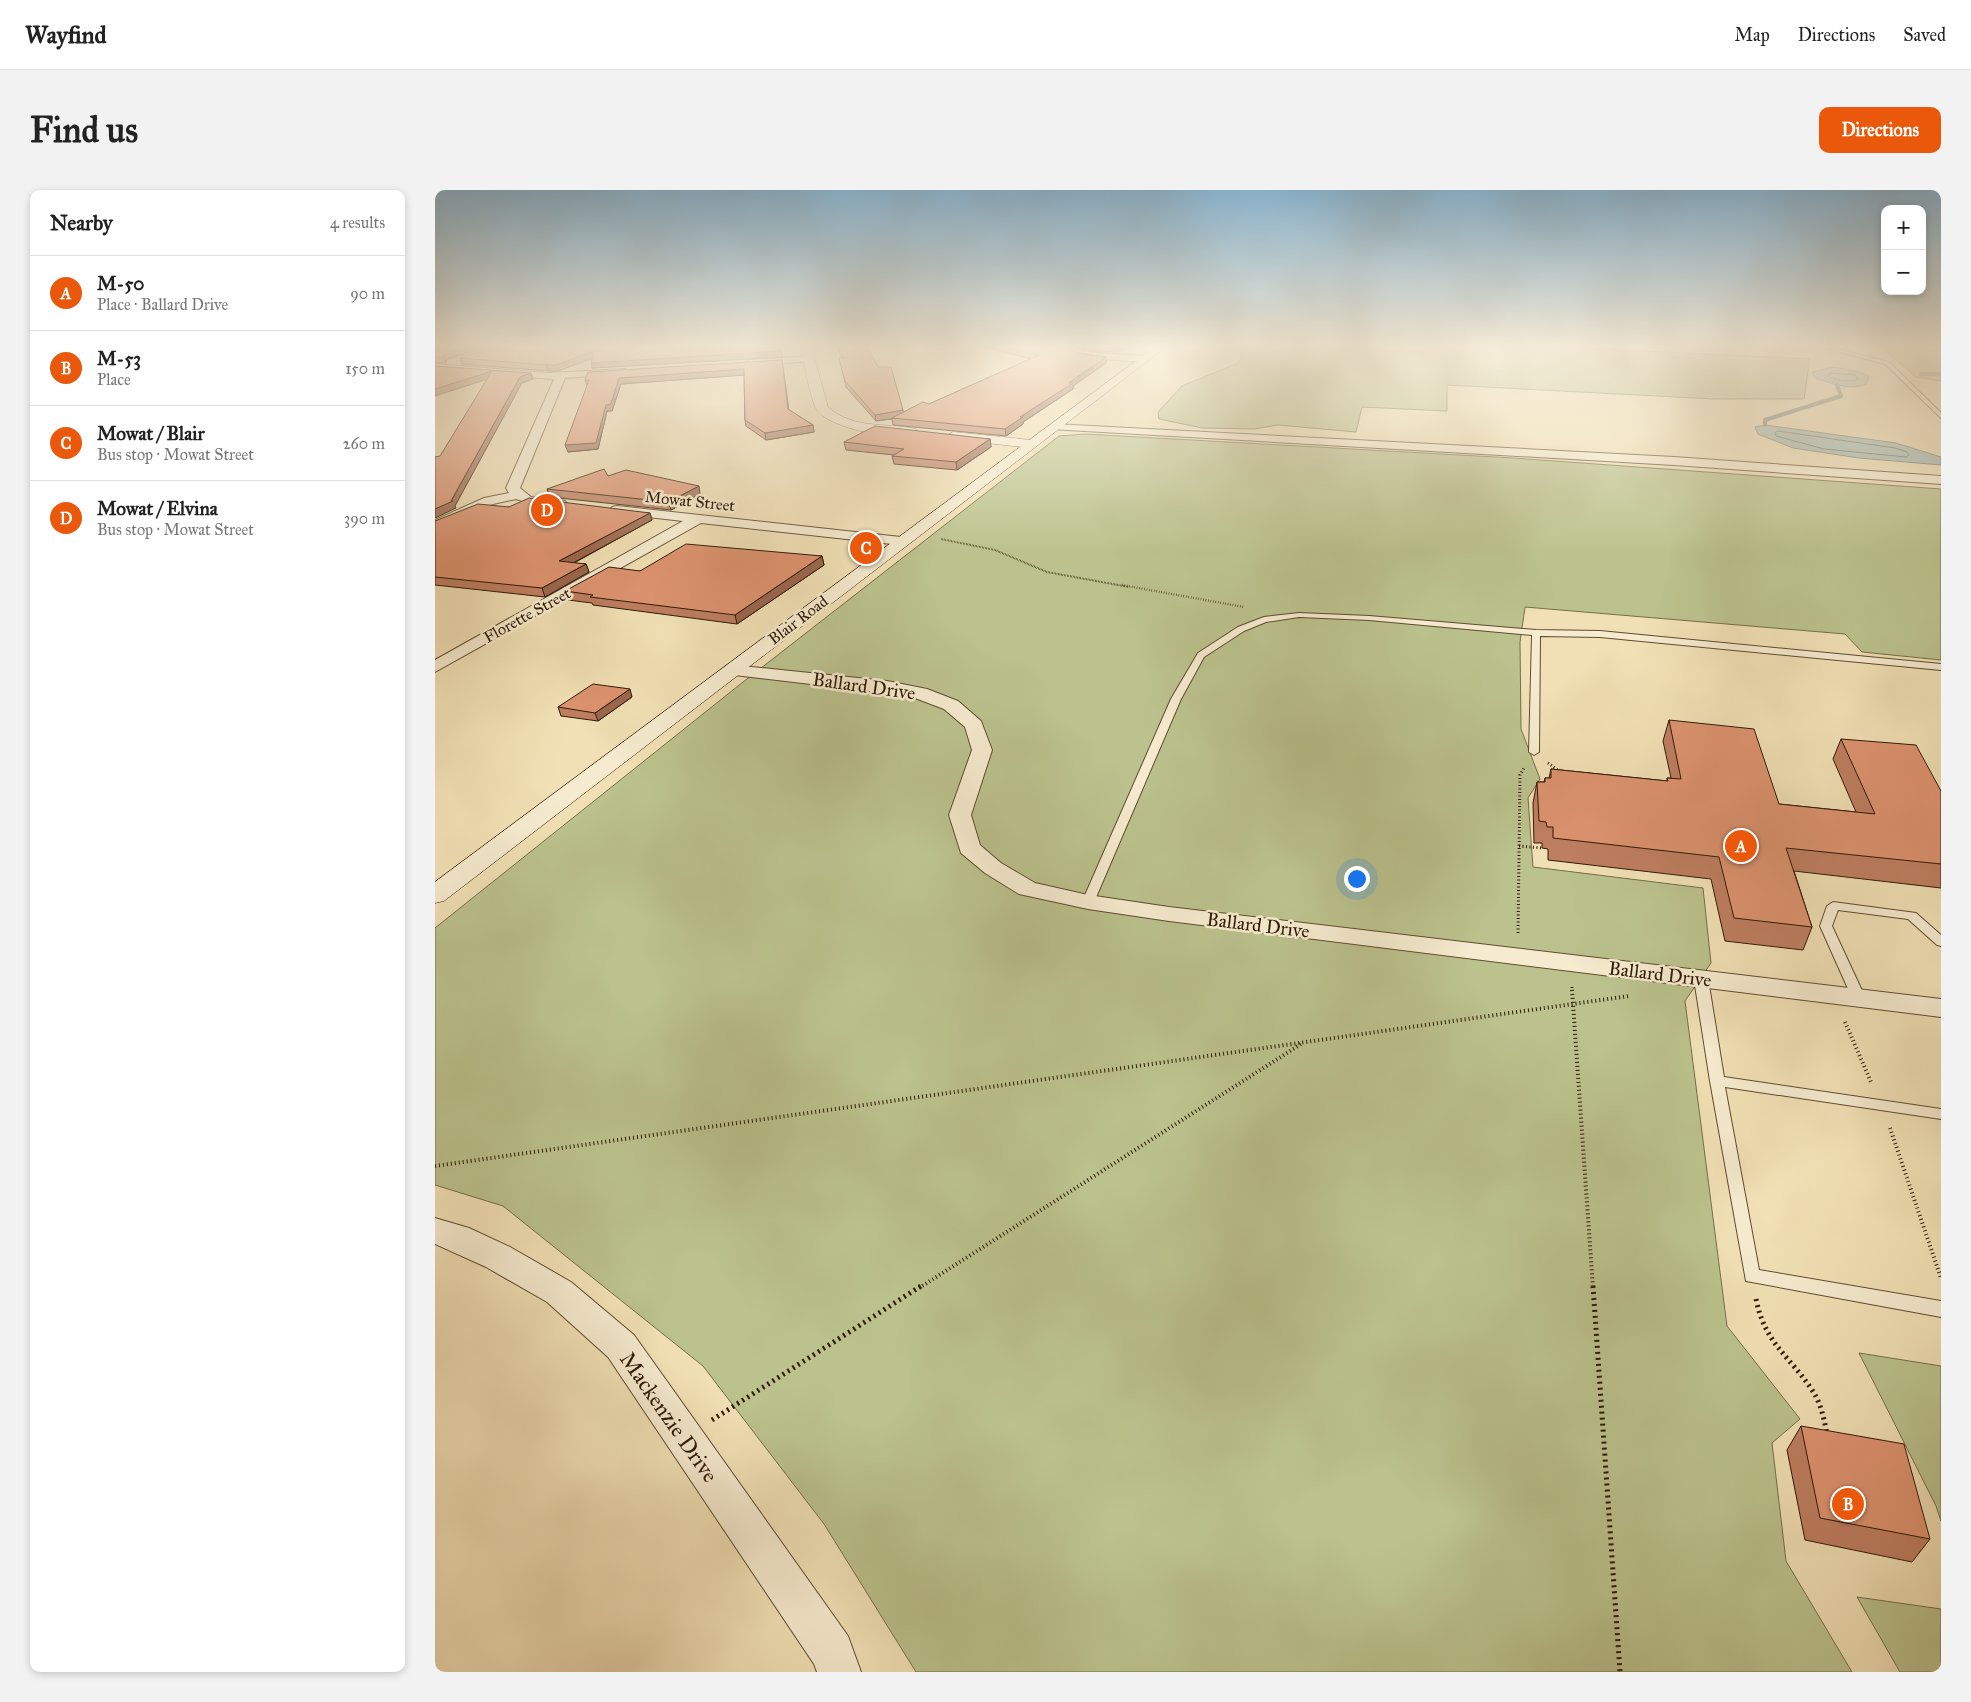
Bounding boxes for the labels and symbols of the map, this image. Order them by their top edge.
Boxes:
street label: Mowat Street [644,487,736,515]
pin: D [531,491,563,529]
pin: C [850,529,882,567]
street label: Florette Street [480,583,574,647]
street label: Blair Road [764,591,832,649]
street label: Ballard Drive [811,667,917,705]
pin: A [1725,827,1757,865]
your location [1344,866,1370,892]
street label: Ballard Drive [1205,907,1311,943]
street label: Ballard Drive [1607,956,1713,992]
street label: Mackenzie Drive [614,1346,724,1488]
pin: B [1832,1485,1864,1523]

